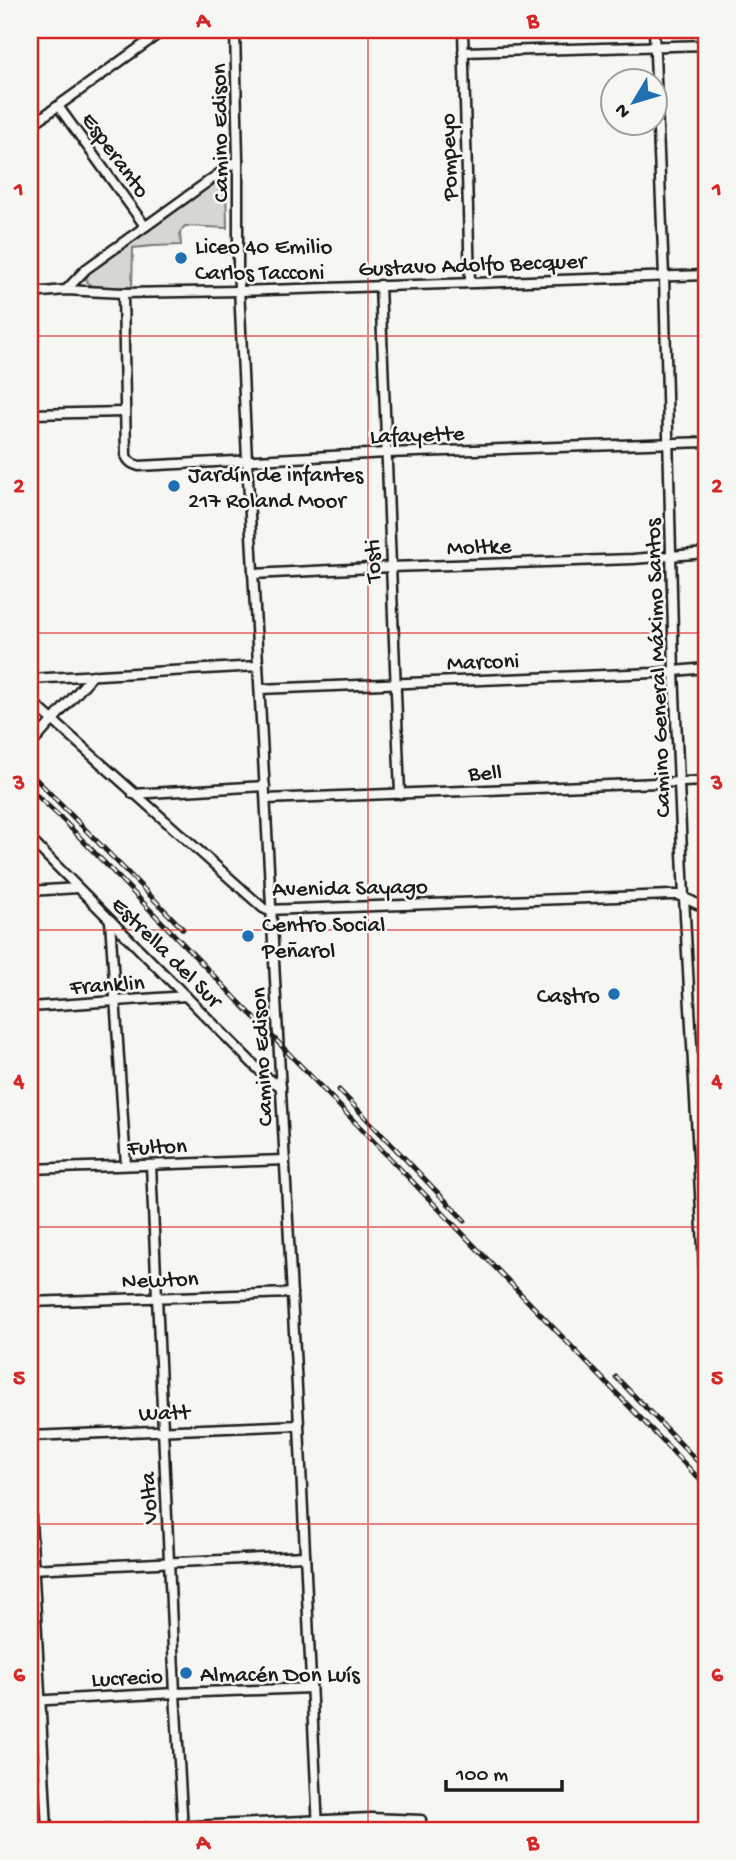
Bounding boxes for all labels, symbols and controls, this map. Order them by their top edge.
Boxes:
text: A [195,9,211,36]
text: B [526,9,540,36]
street label: Camino Edison [207,63,236,203]
north arrow [600,66,670,136]
text: N [610,98,636,122]
street label: Esperanto [74,108,154,204]
street label: Pompeyo [435,113,466,202]
text: 1 [13,177,24,204]
text: 1 [711,177,722,204]
place label: Liceo 40 Emilio Carlos Tacconi [195,235,333,288]
street label: Gustavo Adolfo Becquer [358,249,588,284]
marker: Liceo 40 Emilio Carlos Tacconi [173,250,189,266]
street label: Lafayette [369,421,466,452]
place label: Jardín de infantes 217 Roland Moor [188,463,364,516]
text: 2 [13,474,25,501]
text: 2 [711,474,723,501]
marker: Jardín de infantes 217 Roland Moor [166,478,182,494]
street label: Camino General Máximo Santos [641,517,678,818]
street label: Moltke [446,534,513,563]
street label: Tosti [360,539,389,585]
street label: Marconi [446,649,520,678]
street label: Bell [467,760,502,789]
text: 3 [12,771,25,798]
text: 3 [710,771,723,798]
street label: Avenida Sayago [272,875,428,904]
street label: Estrella del Sur [104,892,228,1016]
place label: Centro Social Peñarol [261,913,385,966]
marker: Centro Social Peñarol [240,928,256,944]
street label: Franklin [68,970,146,1003]
place label: Castro [537,984,600,1011]
marker: Castro [606,986,622,1002]
street label: Camino Edison [246,987,281,1127]
text: 4 [13,1069,25,1096]
text: 4 [711,1069,723,1096]
street label: Fulton [126,1134,188,1163]
street label: Newton [121,1267,199,1296]
text: 5 [13,1366,25,1393]
text: 5 [711,1366,723,1393]
street label: Watt [138,1400,192,1429]
street label: Volta [136,1470,165,1525]
text: 6 [13,1663,26,1690]
place label: Almacén Don Luís [200,1663,360,1690]
text: 6 [711,1663,724,1690]
street label: Lucrecio [91,1664,164,1695]
marker: Almacén Don Luís [178,1665,194,1681]
scale bar [446,1748,561,1792]
text: 100 m [455,1764,508,1789]
text: A [195,1831,211,1858]
text: B [526,1831,540,1858]

